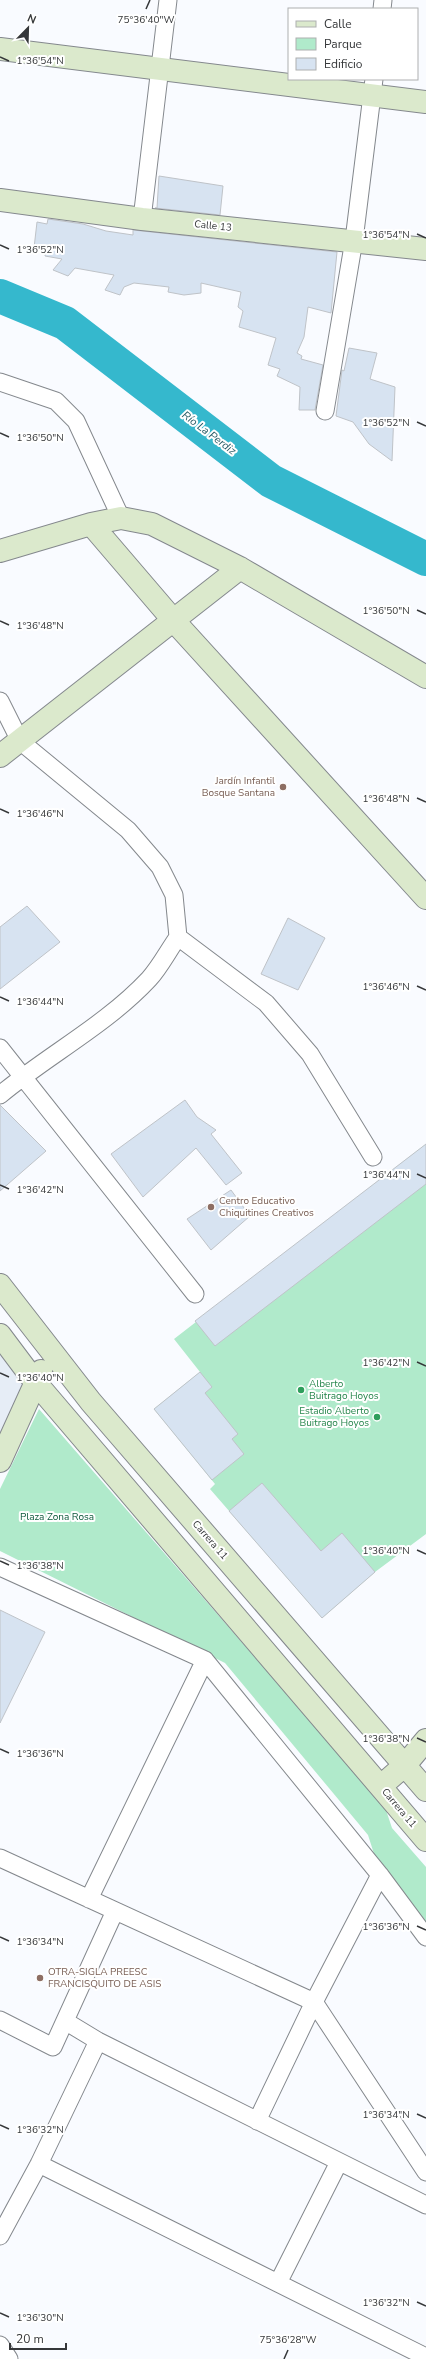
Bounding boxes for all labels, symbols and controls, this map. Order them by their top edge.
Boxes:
north arrow [8,8,48,48]
legend [288,8,418,80]
text: N [25,11,38,28]
text: 75°36'40"W [118,13,174,27]
text: Calle [324,16,352,32]
text: Parque [324,36,362,52]
text: 1°36'54"N [16,54,64,68]
text: Edificio [324,56,363,72]
street label: Calle 13 [194,217,232,235]
text: 1°36'54"N [362,228,410,242]
text: 1°36'52"N [16,243,64,257]
water label: Río La Perdiz [179,408,240,459]
text: 1°36'52"N [362,416,410,430]
text: 1°36'50"N [16,431,64,445]
text: 1°36'50"N [362,604,410,618]
text: 1°36'48"N [16,619,64,633]
place label: Jardín Infantil Bosque Santana [202,774,275,800]
marker: Jardín Infantil Bosque Santana [278,782,288,792]
text: 1°36'48"N [362,792,410,806]
text: 1°36'46"N [16,807,64,821]
text: 1°36'46"N [362,980,410,994]
text: 1°36'44"N [16,995,64,1009]
text: 1°36'44"N [362,1168,410,1182]
text: 1°36'42"N [16,1183,64,1197]
place label: Centro Educativo Chiquitines Creativos [219,1194,314,1220]
marker: Centro Educativo Chiquitines Creativos [206,1202,216,1212]
text: 1°36'42"N [362,1356,410,1370]
text: 1°36'40"N [16,1371,64,1385]
place label: Alberto Buitrago Hoyos [309,1377,379,1403]
marker: Alberto Buitrago Hoyos [296,1385,306,1395]
place label: Estadio Alberto Buitrago Hoyos [299,1404,369,1430]
marker: Estadio Alberto Buitrago Hoyos [372,1412,382,1422]
park label: Plaza Zona Rosa [20,1510,94,1524]
street label: Carrera 11 [189,1517,231,1563]
text: 1°36'40"N [362,1544,410,1558]
text: 1°36'38"N [16,1559,64,1573]
text: 1°36'38"N [362,1732,410,1746]
text: 1°36'36"N [16,1747,64,1761]
street label: Carrera 11 [378,1785,420,1831]
text: 1°36'36"N [362,1920,410,1934]
text: 1°36'34"N [16,1935,64,1949]
place label: OTRA-SIGLA PREESC FRANCISQUITO DE ASIS [48,1965,161,1991]
marker: OTRA-SIGLA PREESC FRANCISQUITO DE ASIS [35,1973,45,1983]
text: 1°36'34"N [362,2108,410,2122]
text: 1°36'32"N [16,2123,64,2137]
text: 1°36'32"N [362,2296,410,2310]
text: 1°36'30"N [16,2311,64,2325]
scale bar [10,2325,66,2351]
text: 20 m [16,2331,44,2347]
text: 75°36'28"W [260,2333,316,2347]

